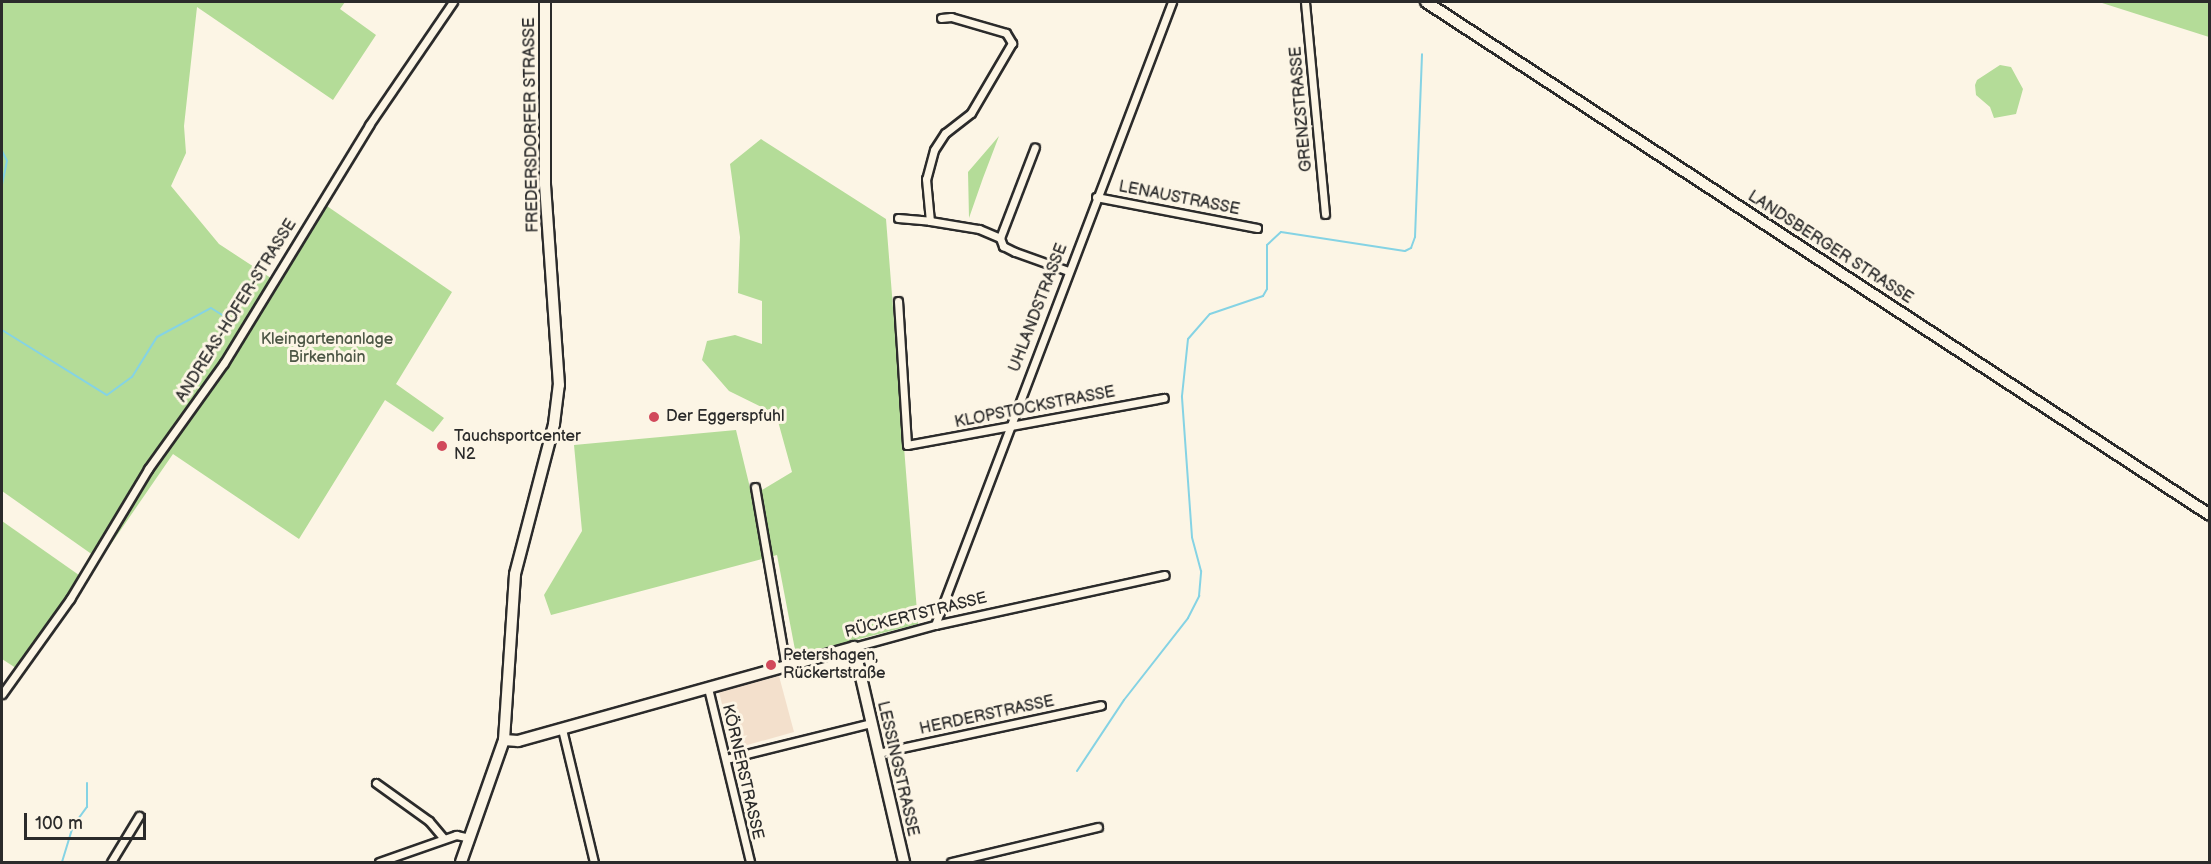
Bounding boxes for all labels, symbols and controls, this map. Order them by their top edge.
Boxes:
street label: FREDERSDORFER STRASSE [521,17,543,233]
street label: GRENZSTRASSE [1287,45,1317,173]
street label: LENAUSTRASSE [1117,178,1241,220]
street label: LANDSBERGER STRASSE [1744,187,1916,309]
street label: ANDREAS-HOFER-STRASSE [173,216,301,406]
street label: UHLANDSTRASSE [1006,241,1072,375]
park label: Kleingartenanlage Birkenhain [261,330,393,368]
street label: KLOPSTOCKSTRASSE [953,383,1117,433]
place label: Der Eggerspfuhl [666,407,784,427]
marker: Der Eggerspfuhl [647,410,661,424]
place label: Tauchsportcenter N2 [454,427,581,465]
marker: Tauchsportcenter N2 [435,439,449,453]
street label: RÜCKERTSTRASSE [843,589,989,643]
place label: Petershagen, Rückertstraße [783,646,885,684]
marker: Petershagen, Rückertstraße [764,658,778,672]
street label: HERDERSTRASSE [918,692,1056,740]
street label: LESSINGSTRASSE [872,700,922,838]
street label: KÖRNERSTRASSE [717,702,767,842]
scale bar [27,801,148,839]
text: 100 m [35,813,83,834]

